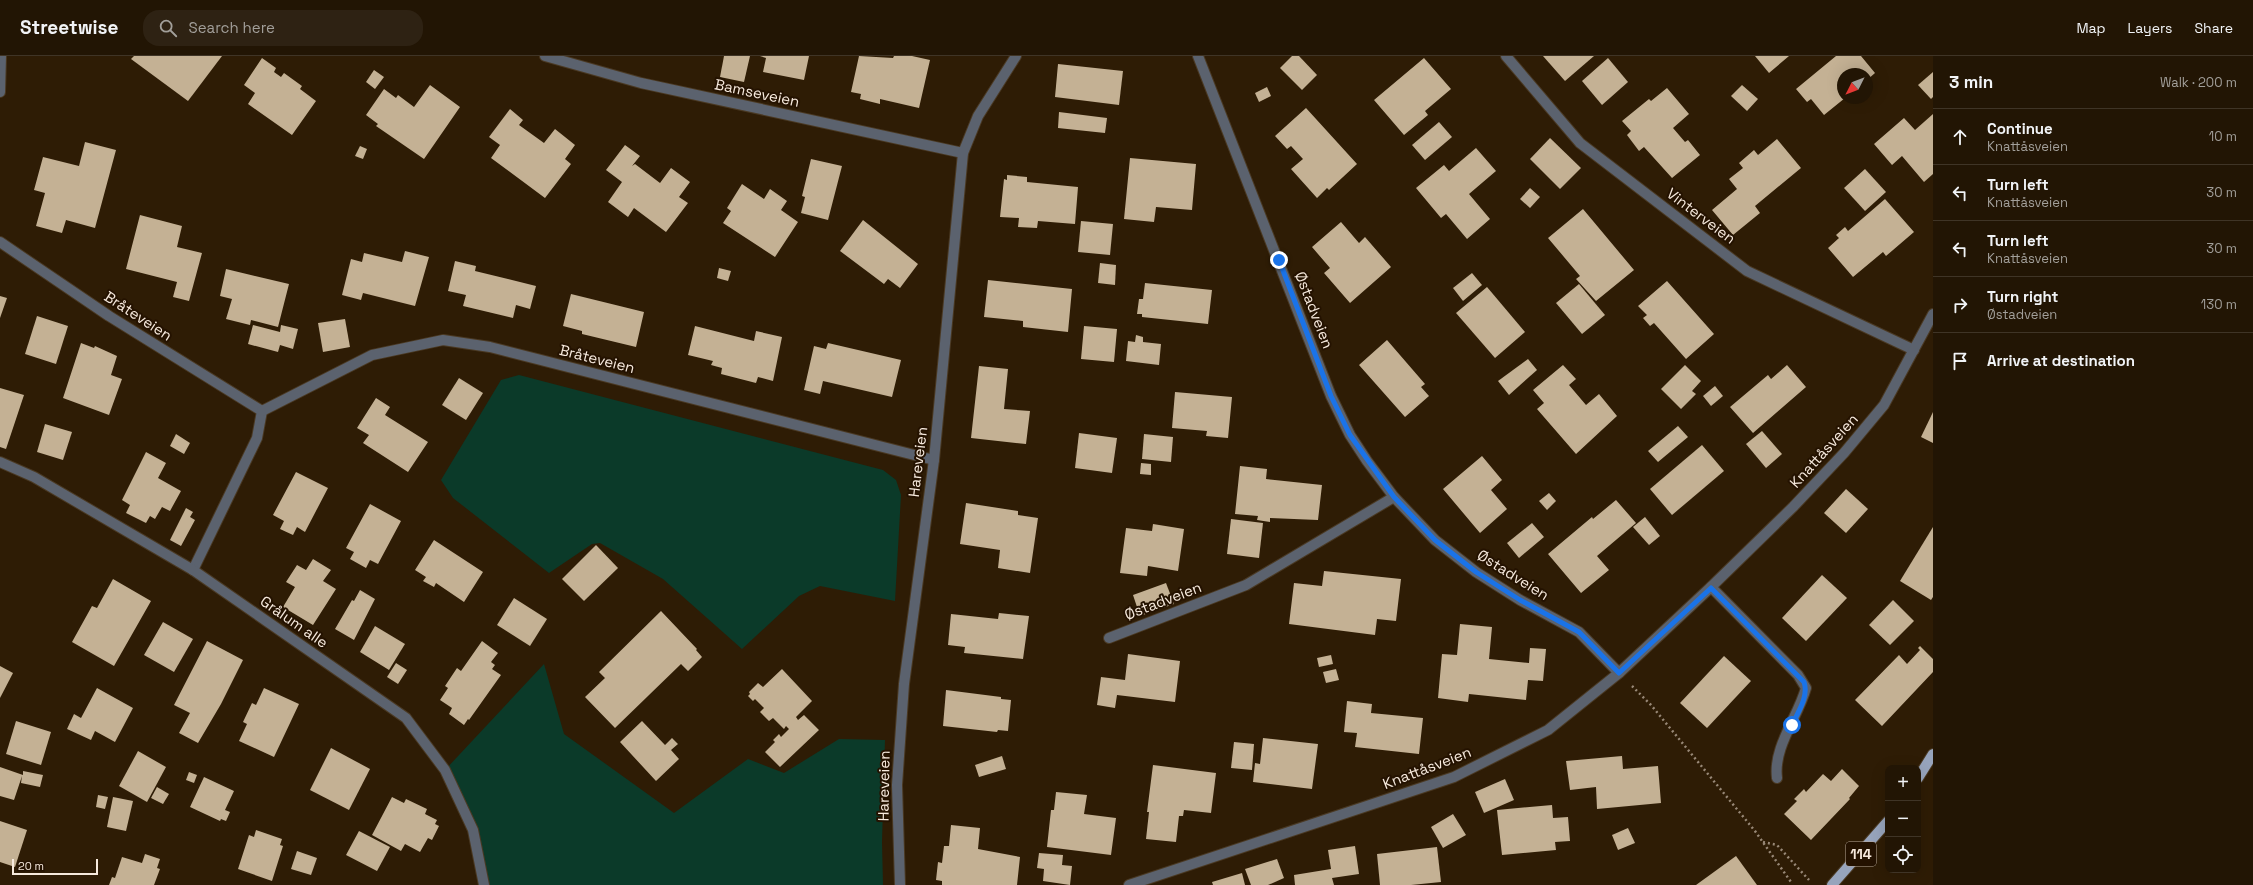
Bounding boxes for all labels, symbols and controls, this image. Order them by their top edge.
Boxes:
search box [143,10,423,46]
text: Streetwise [20,15,119,40]
icon: search [157,17,179,39]
text: Search here [189,18,275,37]
text: Map [2076,19,2106,37]
text: Layers [2128,19,2172,37]
text: Share [2194,19,2233,37]
north arrow [1837,68,1873,104]
text: 3 min [1949,71,1993,93]
street label: Bamseveien [713,74,801,111]
text: Walk · 200 m [2160,74,2237,91]
text: Continue [1987,119,2053,138]
icon: ahead [1949,126,1971,148]
text: 10 m [2209,128,2237,145]
text: Knattåsveien [1987,138,2068,155]
text: Turn left [1987,175,2049,194]
icon: left [1949,182,1971,204]
street label: Vinterveien [1663,183,1740,248]
text: 30 m [2206,184,2237,201]
text: Knattåsveien [1987,194,2068,211]
text: Turn left [1987,231,2049,250]
icon: left [1949,238,1971,260]
text: 30 m [2206,240,2237,257]
text: Knattåsveien [1987,250,2068,267]
route end [1270,251,1288,269]
street label: Østadveien [1291,269,1338,351]
street label: Bråteveien [101,287,176,345]
text: Turn right [1987,287,2058,306]
icon: right [1949,294,1971,316]
text: 130 m [2201,296,2237,313]
text: Østadveien [1987,306,2057,323]
street label: Bråteveien [557,340,637,377]
icon: arrive [1949,350,1971,372]
text: Arrive at destination [1987,351,2135,370]
street label: Knattåsveien [1785,410,1862,492]
street label: Hareveien [904,426,931,498]
street label: Østadveien [1474,545,1553,604]
street label: Østadveien [1122,577,1204,624]
street label: Grålum alle [257,591,332,652]
route start [1783,716,1801,734]
street label: Knattåsveien [1380,742,1474,793]
street label: Hareveien [873,750,894,822]
map controls [1885,765,1921,873]
button: + [1885,765,1921,801]
button: − [1885,801,1921,837]
button: locate [1885,837,1921,873]
road number: 114 [1846,842,1876,866]
scale bar [12,857,98,876]
text: 20 m [18,859,44,873]

